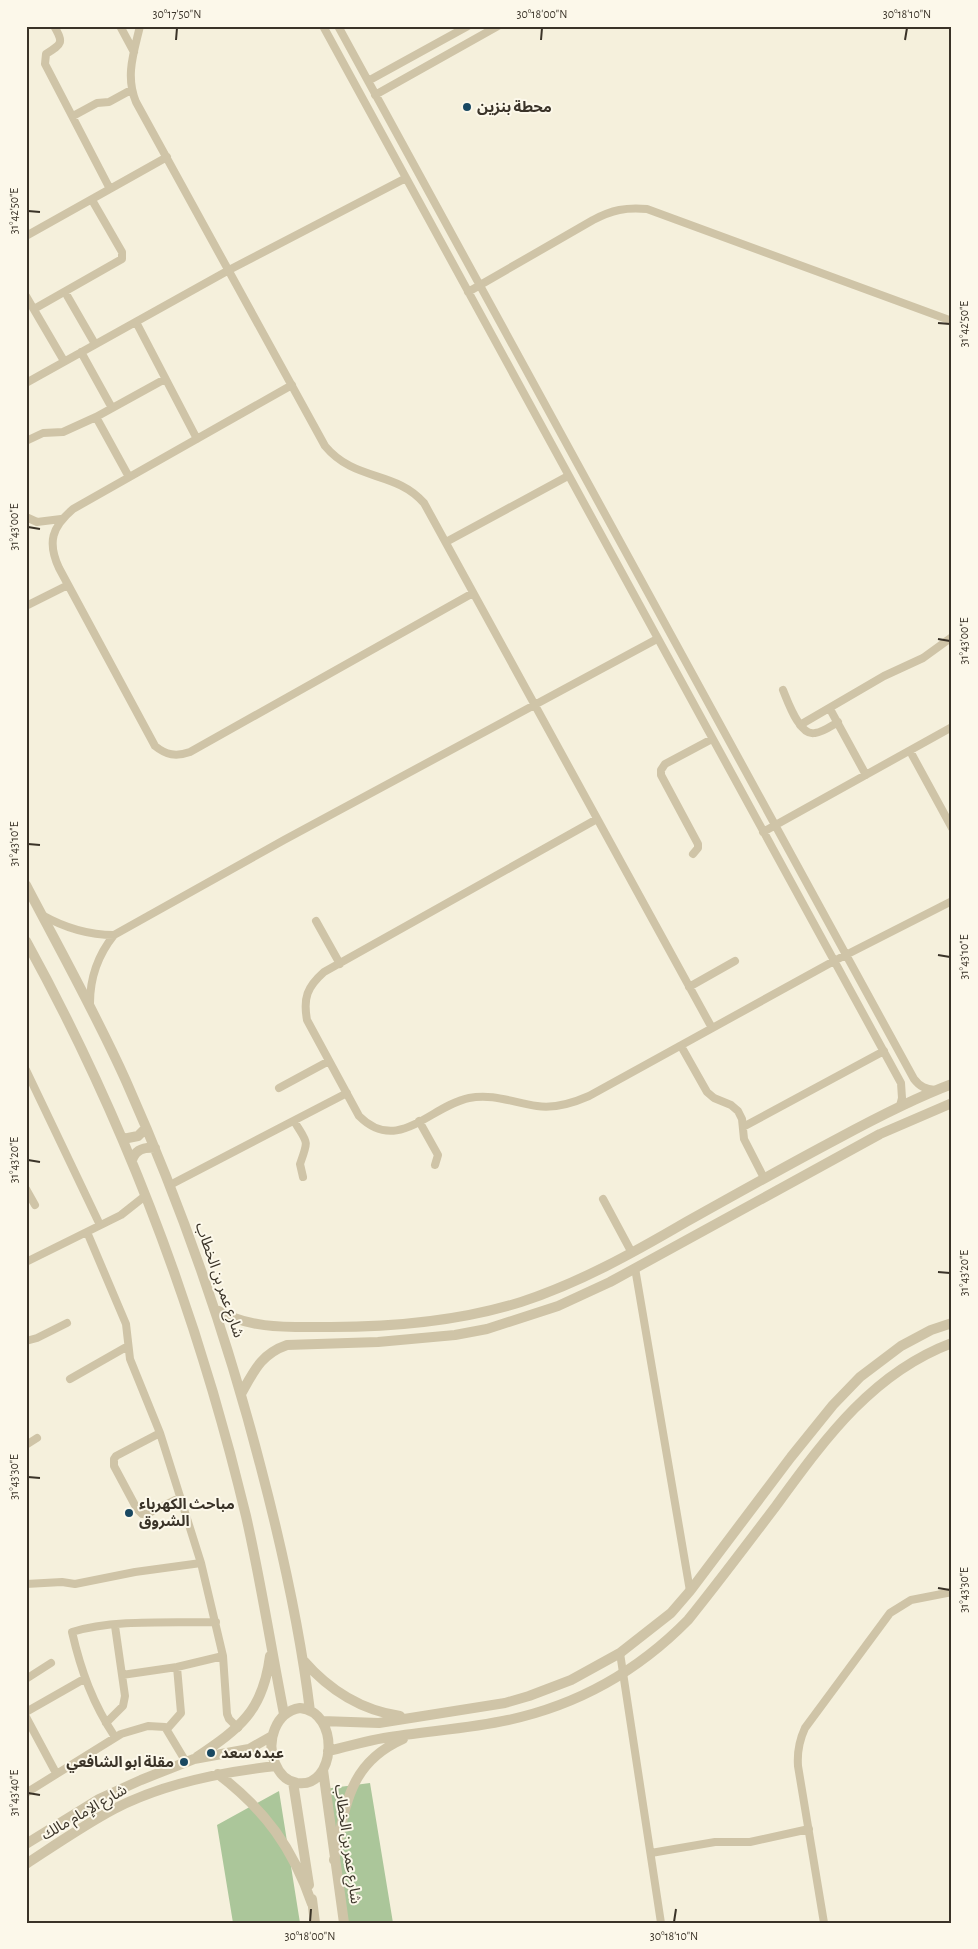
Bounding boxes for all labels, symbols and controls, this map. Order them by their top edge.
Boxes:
text: 30°17'50"N [153,8,201,20]
text: 30°18'00"N [517,8,567,20]
text: 30°18'10"N [883,8,931,20]
place label: محطة بنزين [477,99,552,116]
marker: محطة بنزين [461,101,473,113]
text: 31°42'50"E [8,188,20,234]
text: 31°42'50"E [958,301,970,347]
text: 31°43'00"E [8,503,20,551]
text: 31°43'00"E [958,617,970,665]
text: 31°43'10"E [8,821,20,866]
text: 31°43'10"E [958,934,970,979]
text: 31°43'20"E [8,1137,20,1183]
street label: شارع عمر بن الخطاب [189,1221,246,1341]
text: 31°43'20"E [958,1250,970,1296]
text: 31°43'30"E [8,1454,20,1500]
place label: مباحث الكهرباء الشروق [139,1497,235,1530]
marker: مباحث الكهرباء الشروق [123,1507,135,1519]
text: 31°43'30"E [958,1567,970,1613]
place label: عبده سعد [221,1746,284,1761]
marker: عبده سعد [205,1747,217,1759]
place label: مقلة ابو الشافعي [66,1754,174,1773]
marker: مقلة ابو الشافعي [178,1756,190,1768]
text: 31°43'40"E [8,1770,20,1816]
street label: شارع الإمام مالك [39,1782,132,1846]
street label: شارع عمر بن الخطاب [328,1783,363,1906]
text: 30°18'00"N [285,1930,335,1942]
text: 30°18'10"N [650,1930,698,1942]

